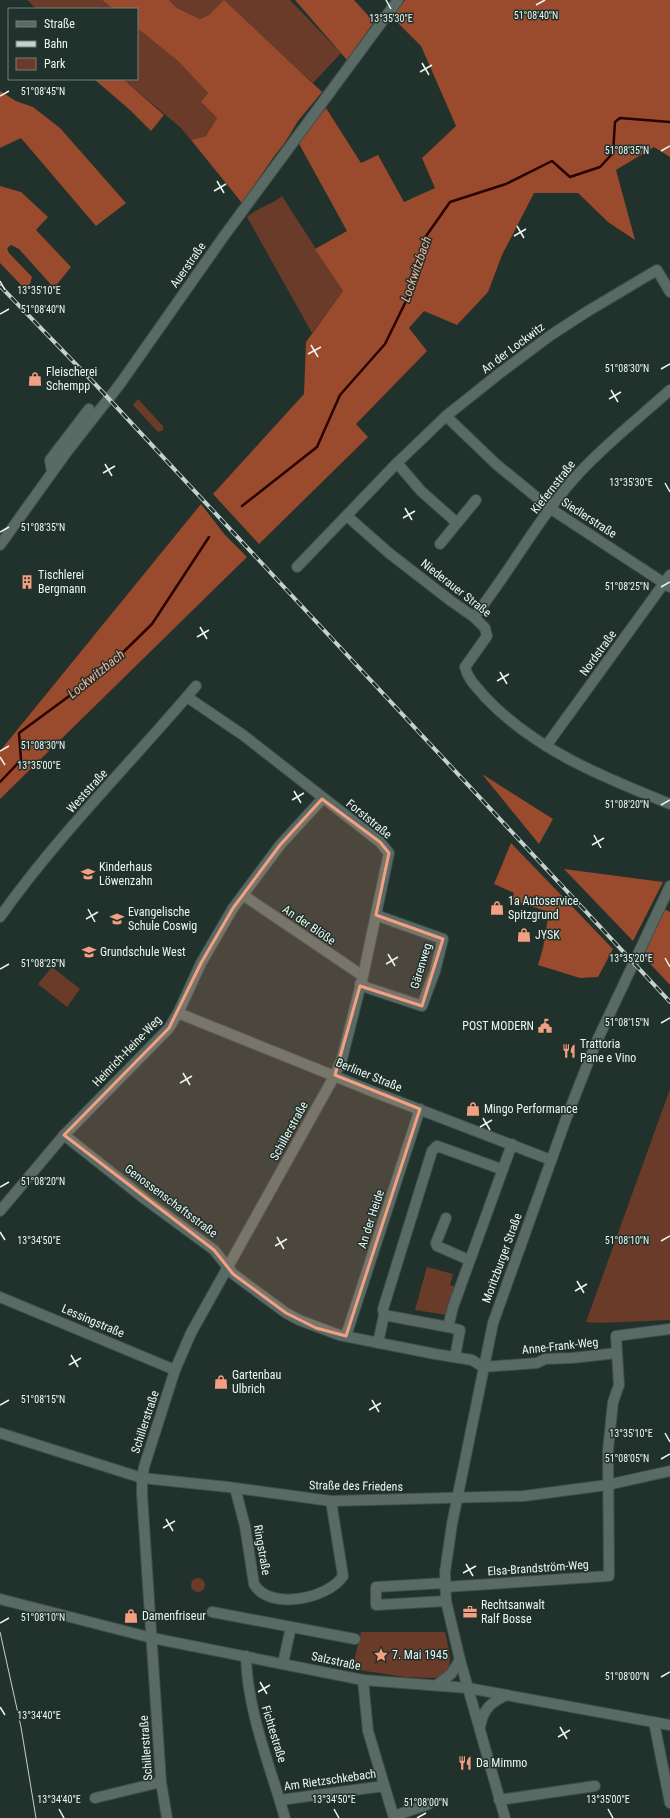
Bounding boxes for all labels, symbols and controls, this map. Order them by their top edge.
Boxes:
legend [8,8,138,80]
text: 51°08'40"N [514,10,558,21]
text: 13°35'30"E [369,13,413,24]
text: Straße [44,17,75,31]
text: Bahn [44,37,68,51]
text: Park [44,57,66,71]
text: 51°08'45"N [21,86,65,97]
text: 51°08'35"N [605,145,649,156]
water label: Lockwitzbach [398,234,434,304]
street label: Auerstraße [167,239,209,290]
text: 13°35'10"E [17,285,61,296]
text: 51°08'40"N [21,304,65,315]
street label: An der Lockwitz [479,320,547,376]
text: 51°08'30"N [605,363,649,374]
place label: Fleischerei Schempp [46,365,97,393]
shop icon: Fleischerei Schempp [27,371,43,387]
street label: Kiefernstraße [528,457,578,516]
text: 13°35'30"E [609,477,653,488]
street label: Siedlerstraße [559,495,619,541]
text: 51°08'35"N [21,522,65,533]
street label: Niederauer Straße [418,556,494,620]
place label: Tischlerei Bergmann [38,568,86,596]
building icon: Tischlerei Bergmann [19,574,35,590]
text: 51°08'25"N [605,581,649,592]
street label: Nordstraße [577,627,619,679]
water label: Lockwitzbach [65,647,127,701]
text: 51°08'30"N [21,740,65,751]
text: 13°35'00"E [17,760,61,771]
street label: Weststraße [64,766,110,816]
street label: Forststraße [343,796,395,842]
text: 51°08'20"N [605,799,649,810]
place label: Kinderhaus Löwenzahn [99,860,153,888]
school or university icon: Kinderhaus Löwenzahn [80,866,96,882]
place label: 1a Autoservice Spitzgrund [508,894,579,922]
shop icon: 1a Autoservice Spitzgrund [489,900,505,916]
street label: An der Blöße [280,902,338,948]
place label: Evangelische Schule Coswig [128,905,197,933]
school or university icon: Evangelische Schule Coswig [109,911,125,927]
shop icon: JYSK [516,927,532,943]
place label: JYSK [535,928,560,942]
street label: Gärenweg [407,941,435,991]
school or university icon: Grundschule West [81,944,97,960]
place label: Grundschule West [100,945,186,959]
text: 13°35'20"E [609,953,653,964]
text: 51°08'25"N [21,958,65,969]
street label: Heinrich-Heine-Weg [90,1013,164,1089]
text: 51°08'15"N [605,1017,649,1028]
public building icon: POST MODERN [537,1018,553,1034]
place label: POST MODERN [462,1019,534,1033]
place label: Trattoria Pane e Vino [580,1037,636,1065]
restaurant icon: Trattoria Pane e Vino [561,1043,577,1059]
street label: Berliner Straße [334,1055,404,1095]
street label: Schillerstraße [267,1099,311,1163]
shop icon: Mingo Performance [465,1101,481,1117]
place label: Mingo Performance [484,1102,578,1116]
street label: Genossenschaftsstraße [122,1162,220,1241]
text: 51°08'20"N [21,1176,65,1187]
street label: An der Heide [355,1188,387,1250]
street label: Moritzburger Straße [479,1211,525,1305]
text: 13°34'50"E [17,1235,61,1246]
text: 51°08'10"N [605,1235,649,1246]
street label: Lessingstraße [59,1301,127,1341]
street label: Anne-Frank-Weg [521,1335,599,1357]
place label: Gartenbau Ulbrich [232,1368,281,1396]
shop icon: Gartenbau Ulbrich [213,1374,229,1390]
street label: Schillerstraße [128,1388,162,1455]
text: 51°08'15"N [21,1394,65,1405]
text: 13°35'10"E [609,1428,653,1439]
text: 51°08'05"N [605,1453,649,1464]
street label: Straße des Friedens [309,1478,403,1494]
street label: Ringstraße [251,1524,273,1577]
street label: Elsa-Brandström-Weg [487,1557,589,1579]
place label: Rechtsanwalt Ralf Bosse [481,1598,545,1626]
office icon: Rechtsanwalt Ralf Bosse [462,1604,478,1620]
shop icon: Damenfriseur [123,1608,139,1624]
place label: Damenfriseur [142,1609,206,1623]
text: 51°08'10"N [21,1612,65,1623]
place icon: 7. Mai 1945 [373,1647,389,1663]
place label: 7. Mai 1945 [392,1648,448,1662]
street label: Salzstraße [310,1649,362,1673]
text: 51°08'00"N [605,1671,649,1682]
street label: Fichtestraße [259,1704,289,1765]
text: 13°34'40"E [17,1710,61,1721]
street label: Schillerstraße [137,1715,155,1781]
restaurant icon: Da Mimmo [457,1755,473,1771]
place label: Da Mimmo [476,1756,527,1770]
street label: Am Rietzschkebach [283,1767,377,1793]
text: 13°34'40"E [37,1794,81,1805]
text: 13°34'50"E [312,1794,356,1805]
text: 13°35'00"E [586,1794,630,1805]
text: 51°08'00"N [404,1797,448,1808]

